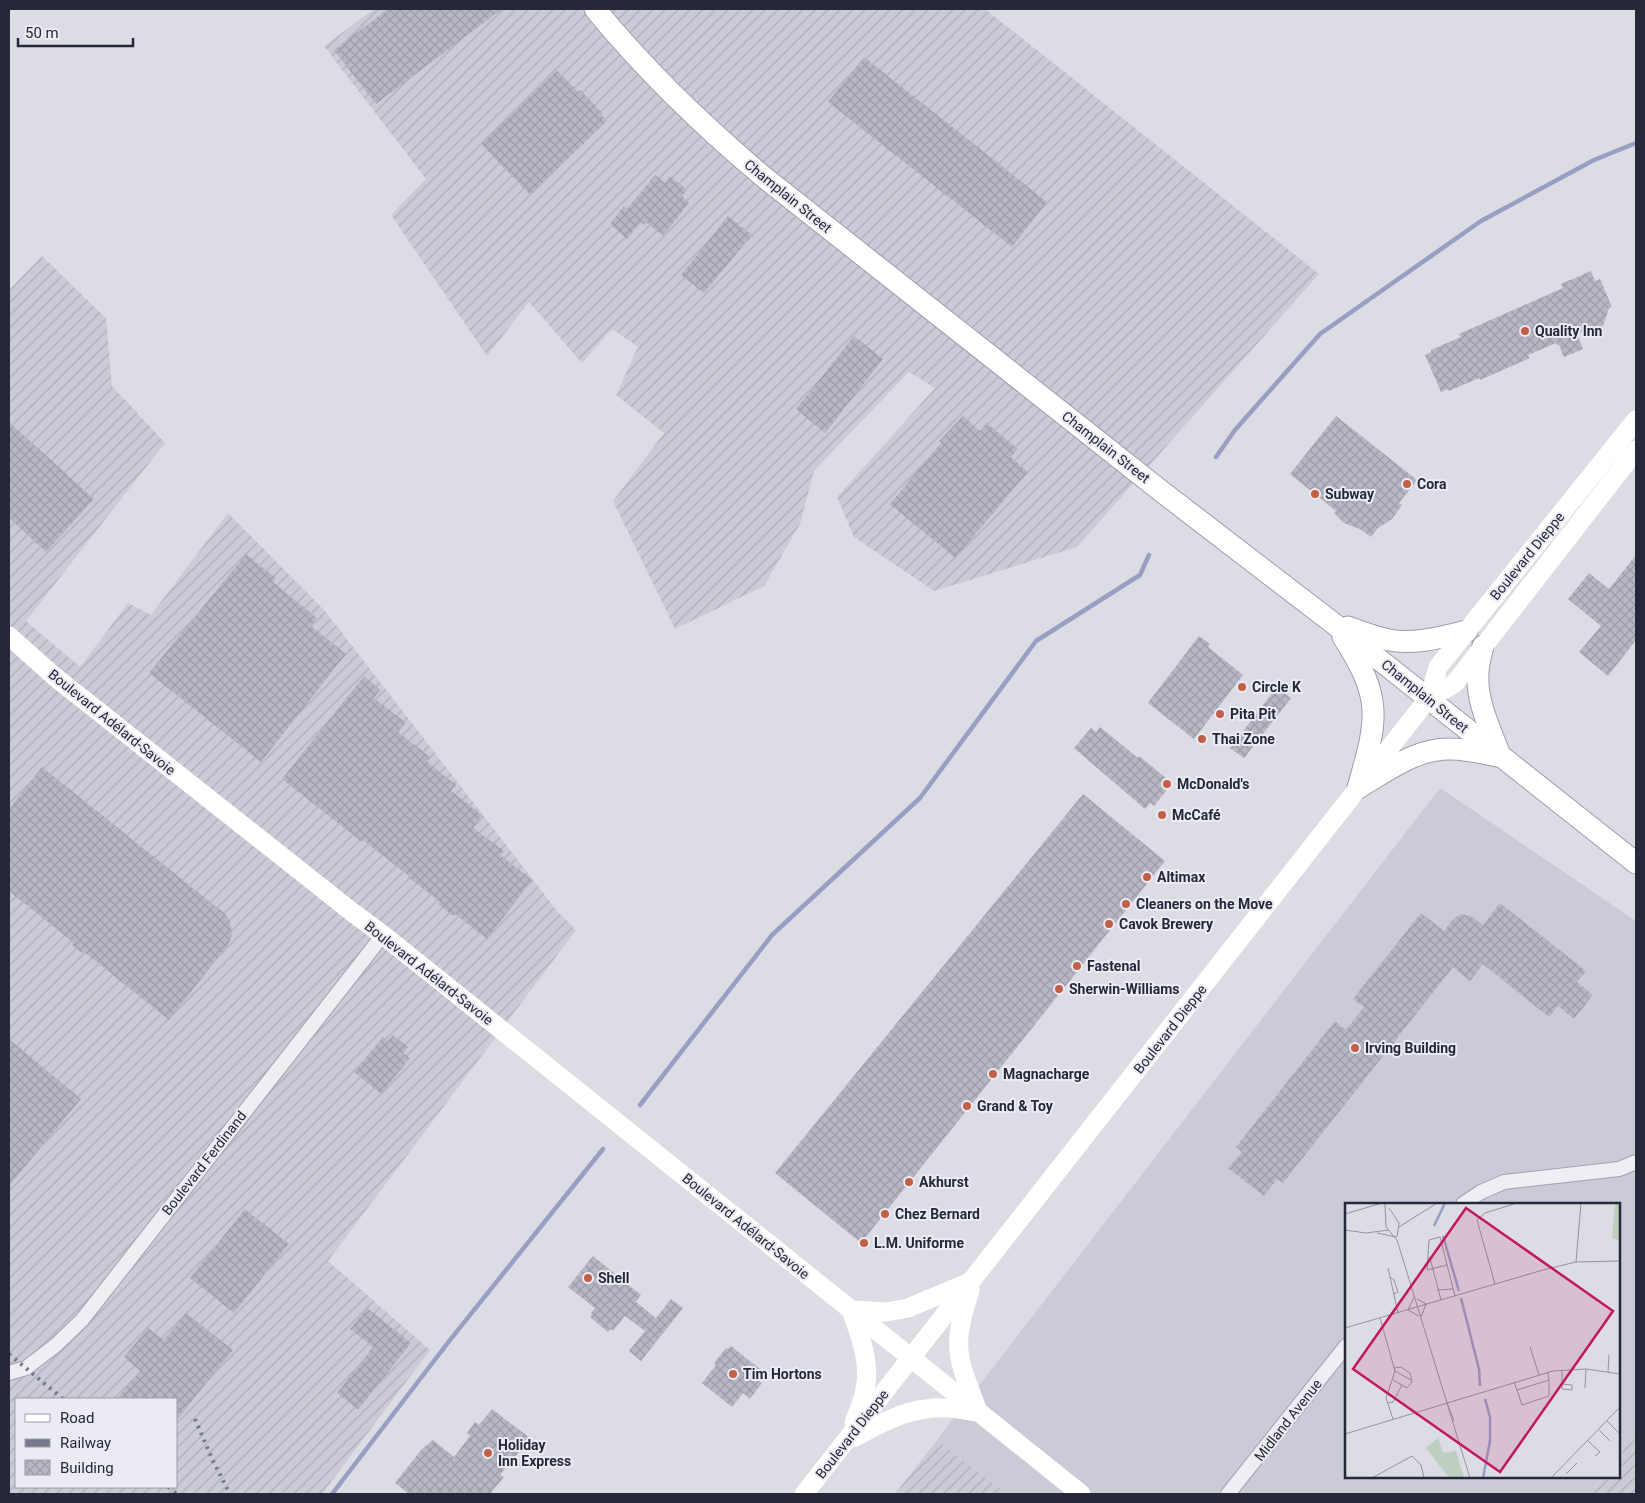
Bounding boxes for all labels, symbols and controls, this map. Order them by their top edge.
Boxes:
scale bar [18,15,132,47]
text: 50 m [25,24,59,42]
street label: Champlain Street [741,156,835,236]
place label: Quality Inn [1535,323,1603,339]
marker: Quality Inn [1519,325,1531,337]
street label: Champlain Street [1059,408,1153,487]
place label: Cora [1417,476,1447,492]
marker: Cora [1401,478,1413,490]
place label: Subway [1325,486,1375,502]
marker: Subway [1309,488,1321,500]
street label: Boulevard Dieppe [1487,509,1567,603]
street label: Champlain Street [1378,656,1472,736]
street label: Boulevard Adélard-Savoie [45,666,179,778]
place label: Circle K [1252,679,1301,695]
marker: Circle K [1236,681,1248,693]
place label: Pita Pit [1230,706,1276,722]
marker: Pita Pit [1214,708,1226,720]
place label: Thai Zone [1212,731,1275,747]
marker: Thai Zone [1196,733,1208,745]
place label: McDonald's [1177,776,1249,792]
marker: McDonald's [1161,778,1173,790]
place label: McCafé [1172,807,1221,823]
marker: McCafé [1156,809,1168,821]
place label: Altimax [1157,869,1206,885]
marker: Altimax [1141,871,1153,883]
place label: Cleaners on the Move [1136,896,1273,912]
marker: Cleaners on the Move [1120,898,1132,910]
place label: Cavok Brewery [1119,916,1214,932]
street label: Boulevard Adélard-Savoie [362,918,496,1028]
marker: Cavok Brewery [1103,918,1115,930]
place label: Fastenal [1087,958,1140,974]
marker: Fastenal [1071,960,1083,972]
place label: Sherwin-Williams [1069,981,1180,997]
street label: Boulevard Dieppe [1130,981,1210,1077]
marker: Sherwin-Williams [1053,983,1065,995]
place label: Irving Building [1365,1040,1456,1056]
marker: Irving Building [1349,1042,1361,1054]
place label: Magnacharge [1003,1066,1090,1082]
marker: Magnacharge [987,1068,999,1080]
place label: Grand & Toy [977,1098,1054,1114]
marker: Grand & Toy [961,1100,973,1112]
street label: Boulevard Ferdinand [158,1108,250,1218]
street label: Boulevard Adélard-Savoie [679,1170,813,1282]
place label: Akhurst [919,1174,969,1190]
marker: Akhurst [903,1176,915,1188]
inset map [1345,1203,1620,1478]
place label: Chez Bernard [895,1206,980,1222]
marker: Chez Bernard [879,1208,891,1220]
place label: L.M. Uniforme [874,1235,964,1251]
marker: L.M. Uniforme [858,1237,870,1249]
place label: Shell [598,1270,629,1286]
marker: Shell [582,1272,594,1284]
place label: Tim Hortons [743,1366,822,1382]
marker: Tim Hortons [727,1368,739,1380]
street label: Midland Avenue [1251,1376,1325,1464]
street label: Boulevard Dieppe [812,1386,892,1482]
legend [15,1398,178,1488]
text: Road [60,1409,94,1427]
text: Railway [60,1434,111,1452]
place label: Holiday Inn Express [498,1437,571,1469]
marker: Holiday Inn Express [482,1447,494,1459]
text: Building [60,1459,114,1477]

